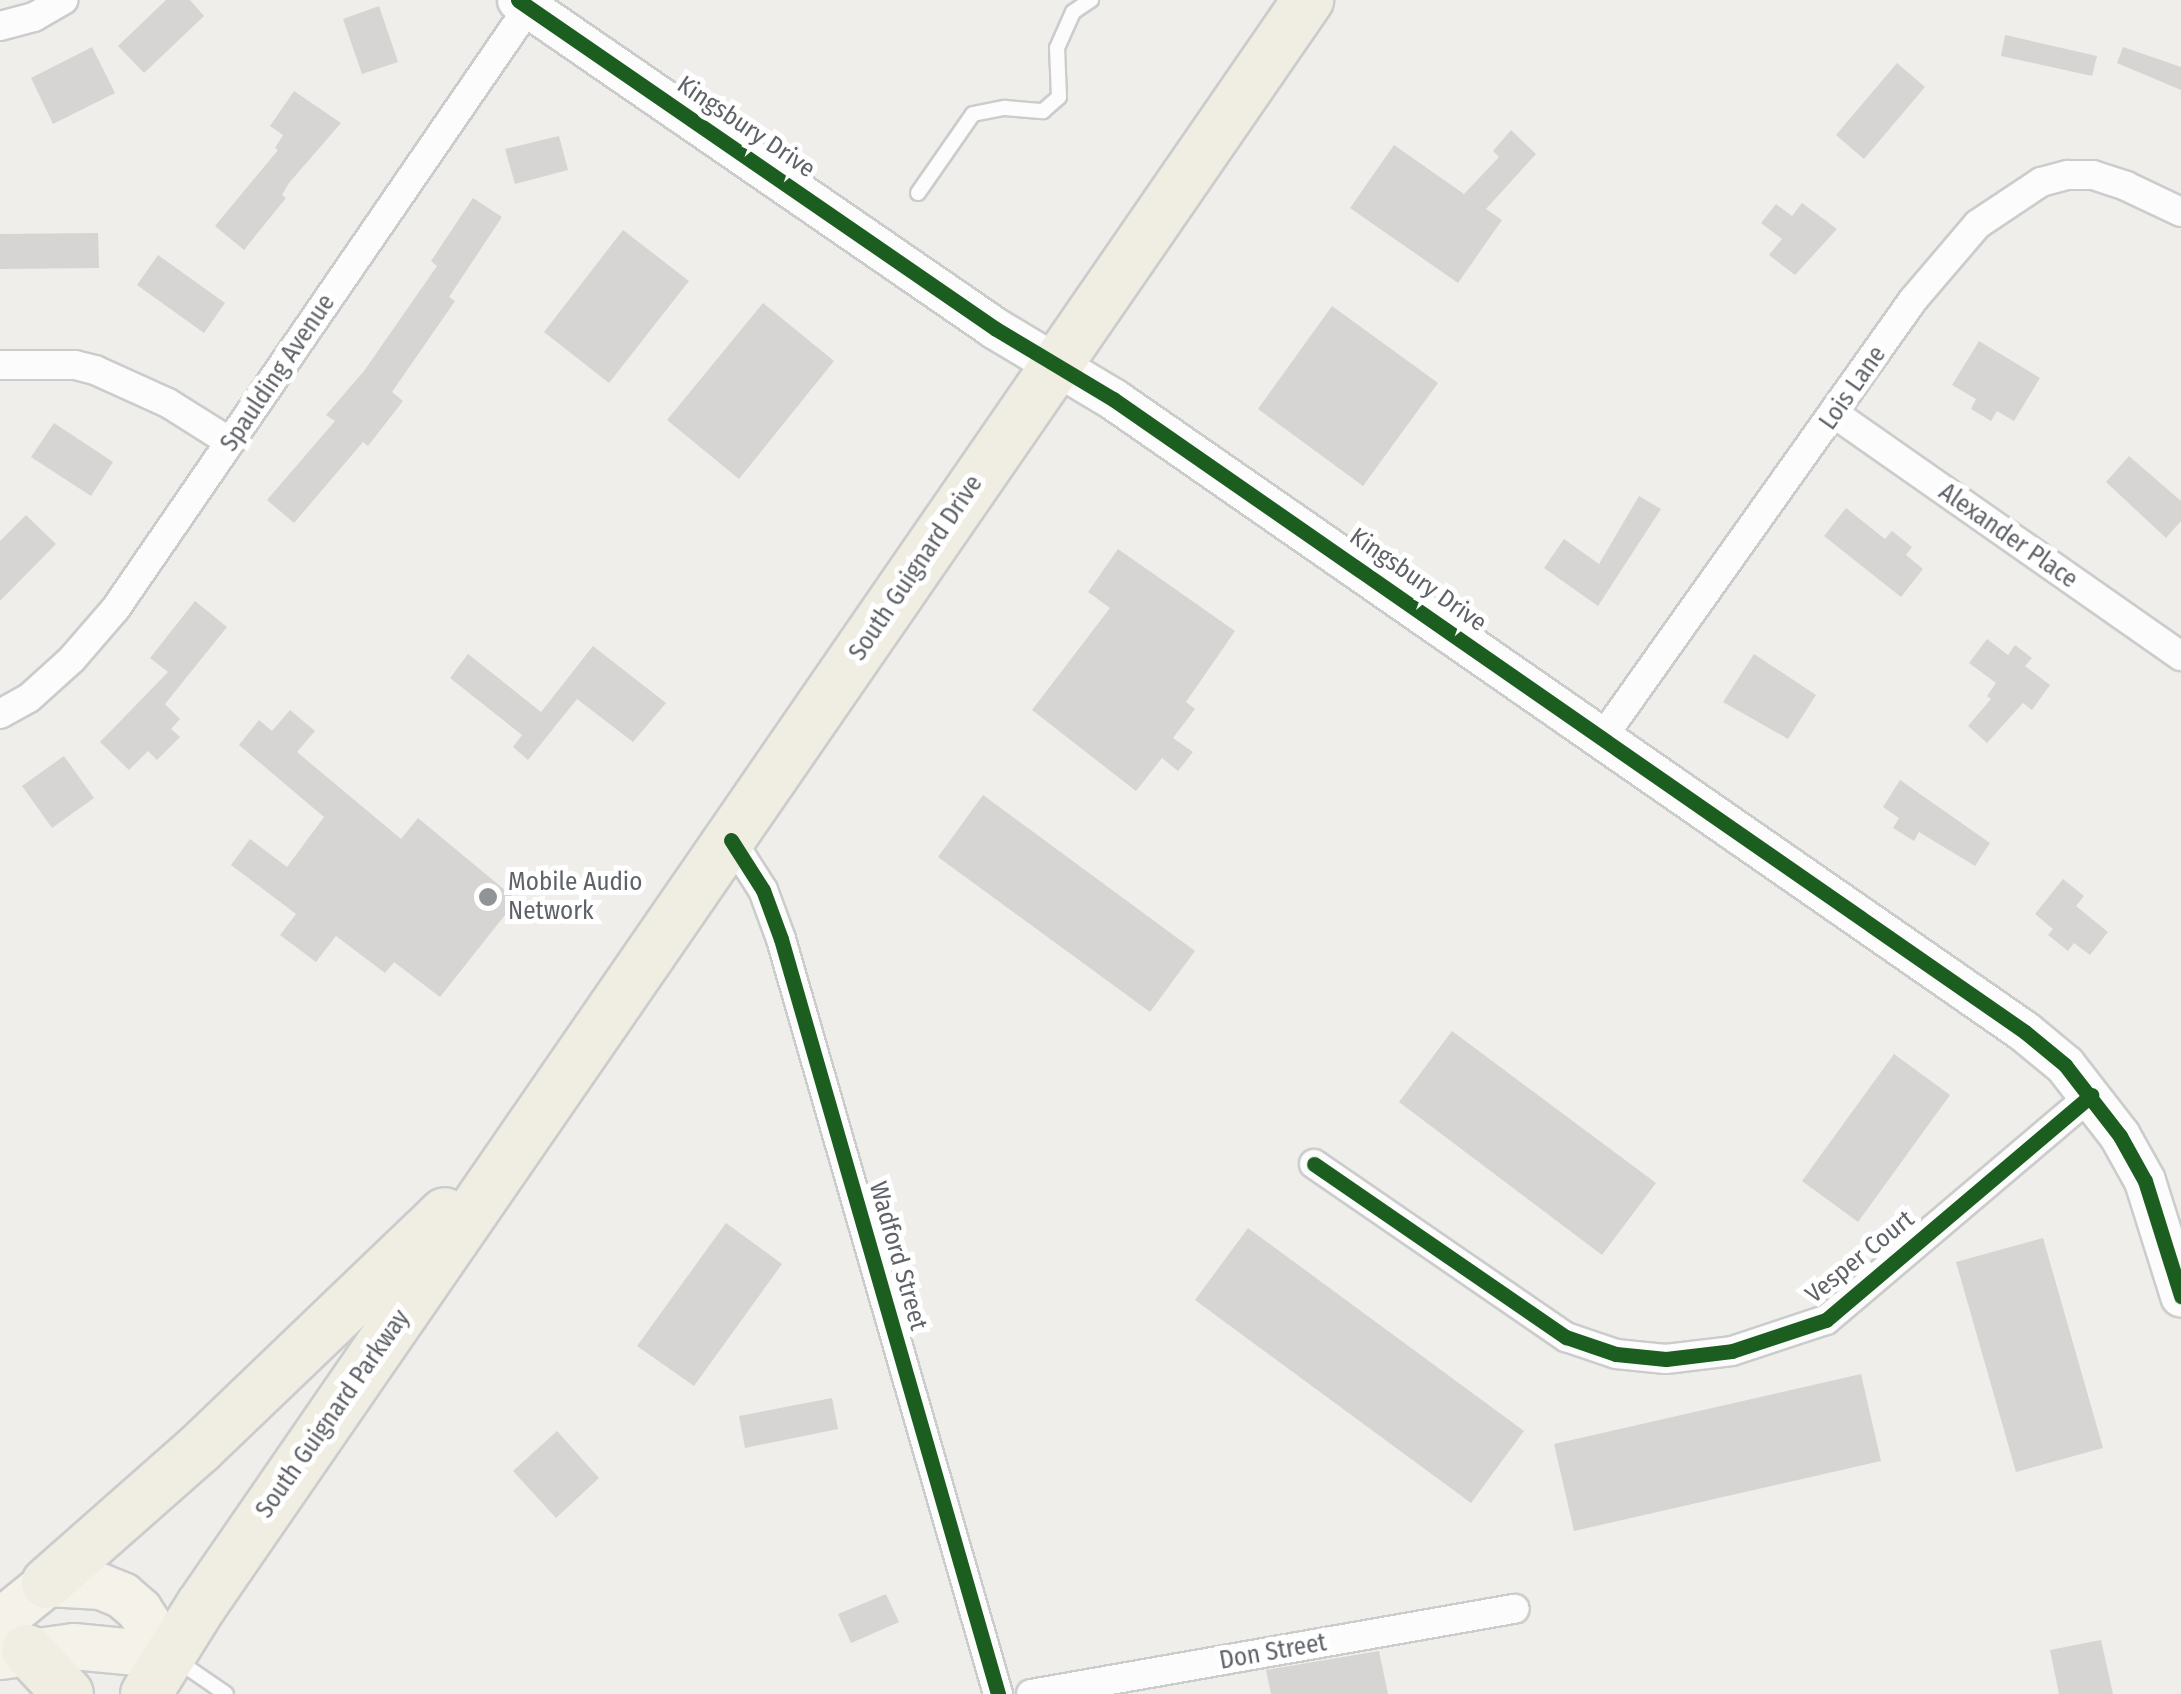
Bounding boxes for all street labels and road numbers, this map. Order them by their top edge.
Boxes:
street label: Kingsbury Drive [671,70,821,184]
street label: Spaulding Avenue [214,289,342,457]
street label: Lois Lane [1813,340,1893,436]
street label: South Guignard Drive [843,470,989,666]
street label: Alexander Place [1933,477,2083,595]
street label: Kingsbury Drive [1344,522,1492,638]
street label: Wadford Street [863,1178,933,1334]
street label: Vesper Court [1800,1204,1920,1310]
street label: South Guignard Parkway [250,1304,416,1524]
street label: Don Street [1217,1628,1329,1676]

